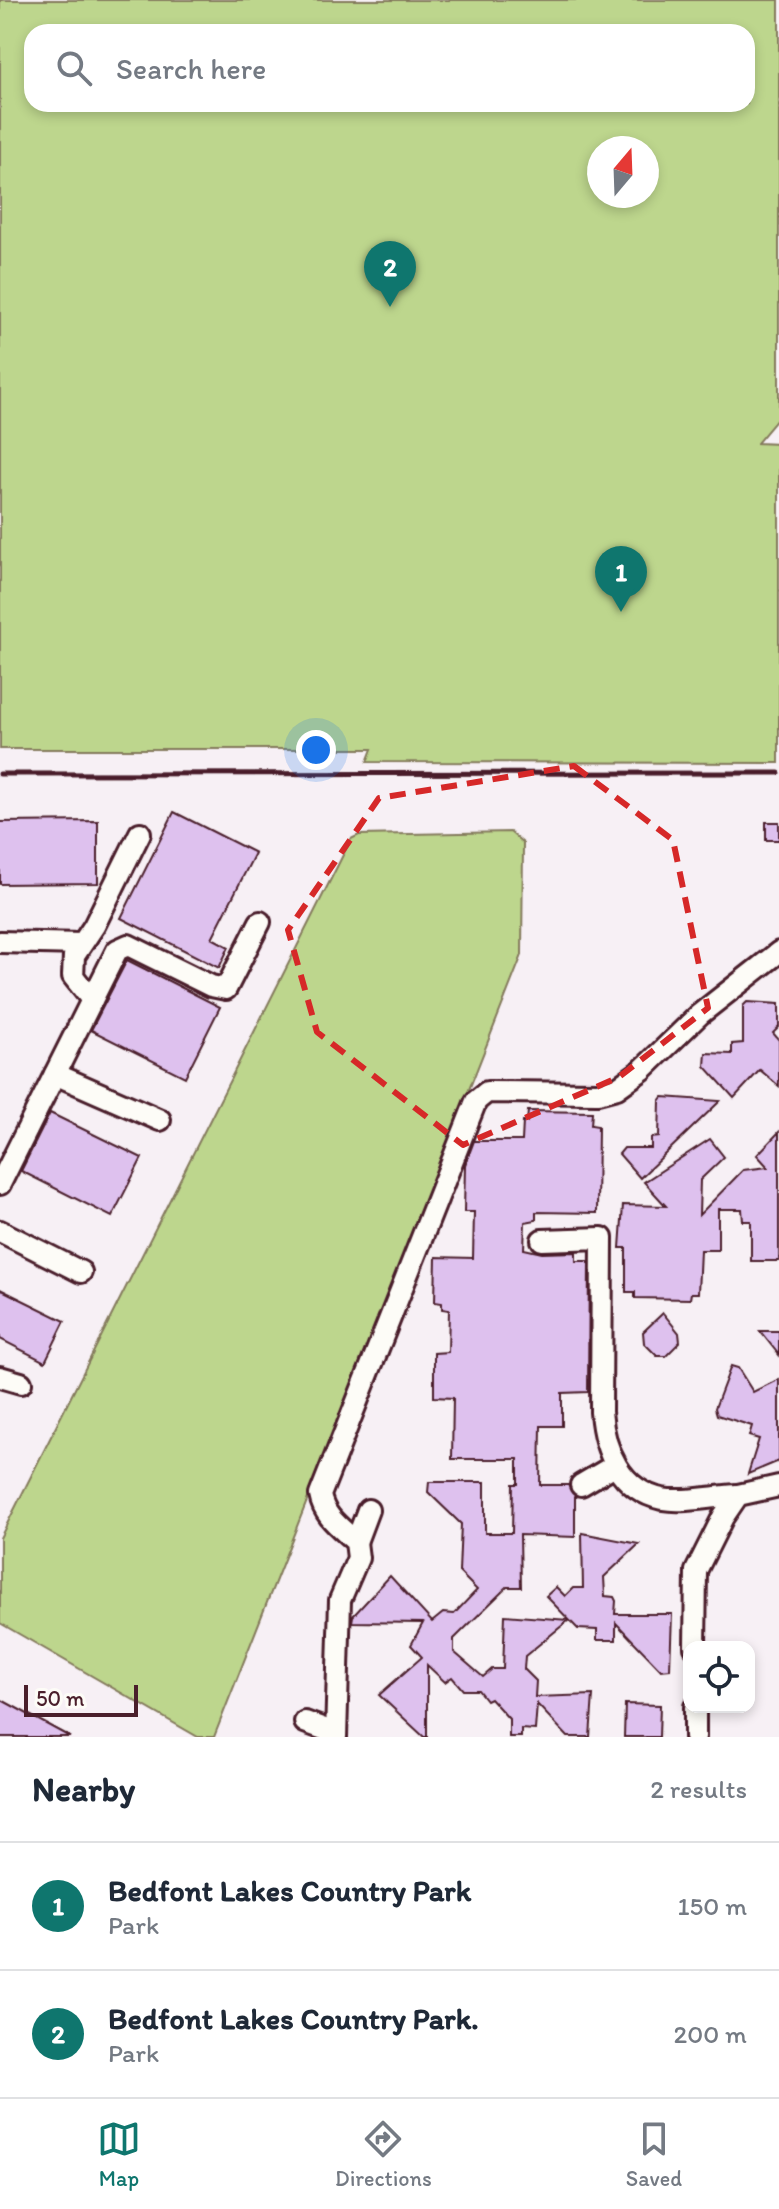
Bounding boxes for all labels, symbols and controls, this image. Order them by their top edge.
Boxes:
search box [24,24,755,112]
icon: search [52,46,96,90]
text: Search here [116,50,266,87]
north arrow [587,136,659,208]
pin: 2 [364,241,416,307]
pin: 1 [595,546,647,612]
your location [296,730,336,770]
map controls [683,1641,755,1713]
button: locate [683,1641,755,1713]
scale bar [24,1681,138,1717]
text: 50 m [36,1685,85,1712]
text: Nearby [32,1769,135,1810]
text: 2 results [650,1773,747,1805]
text: Bedfont Lakes Country Park [108,1872,471,1909]
text: 1 [52,1890,64,1922]
text: 150 m [678,1890,747,1922]
text: Park [108,1909,159,1941]
text: Bedfont Lakes Country Park. [108,2000,479,2037]
text: 2 [51,2018,65,2050]
text: 200 m [674,2018,747,2050]
text: Park [108,2037,159,2069]
tab: Map [97,2117,141,2192]
tab: Directions [335,2117,432,2192]
tab: Saved [626,2117,682,2192]

